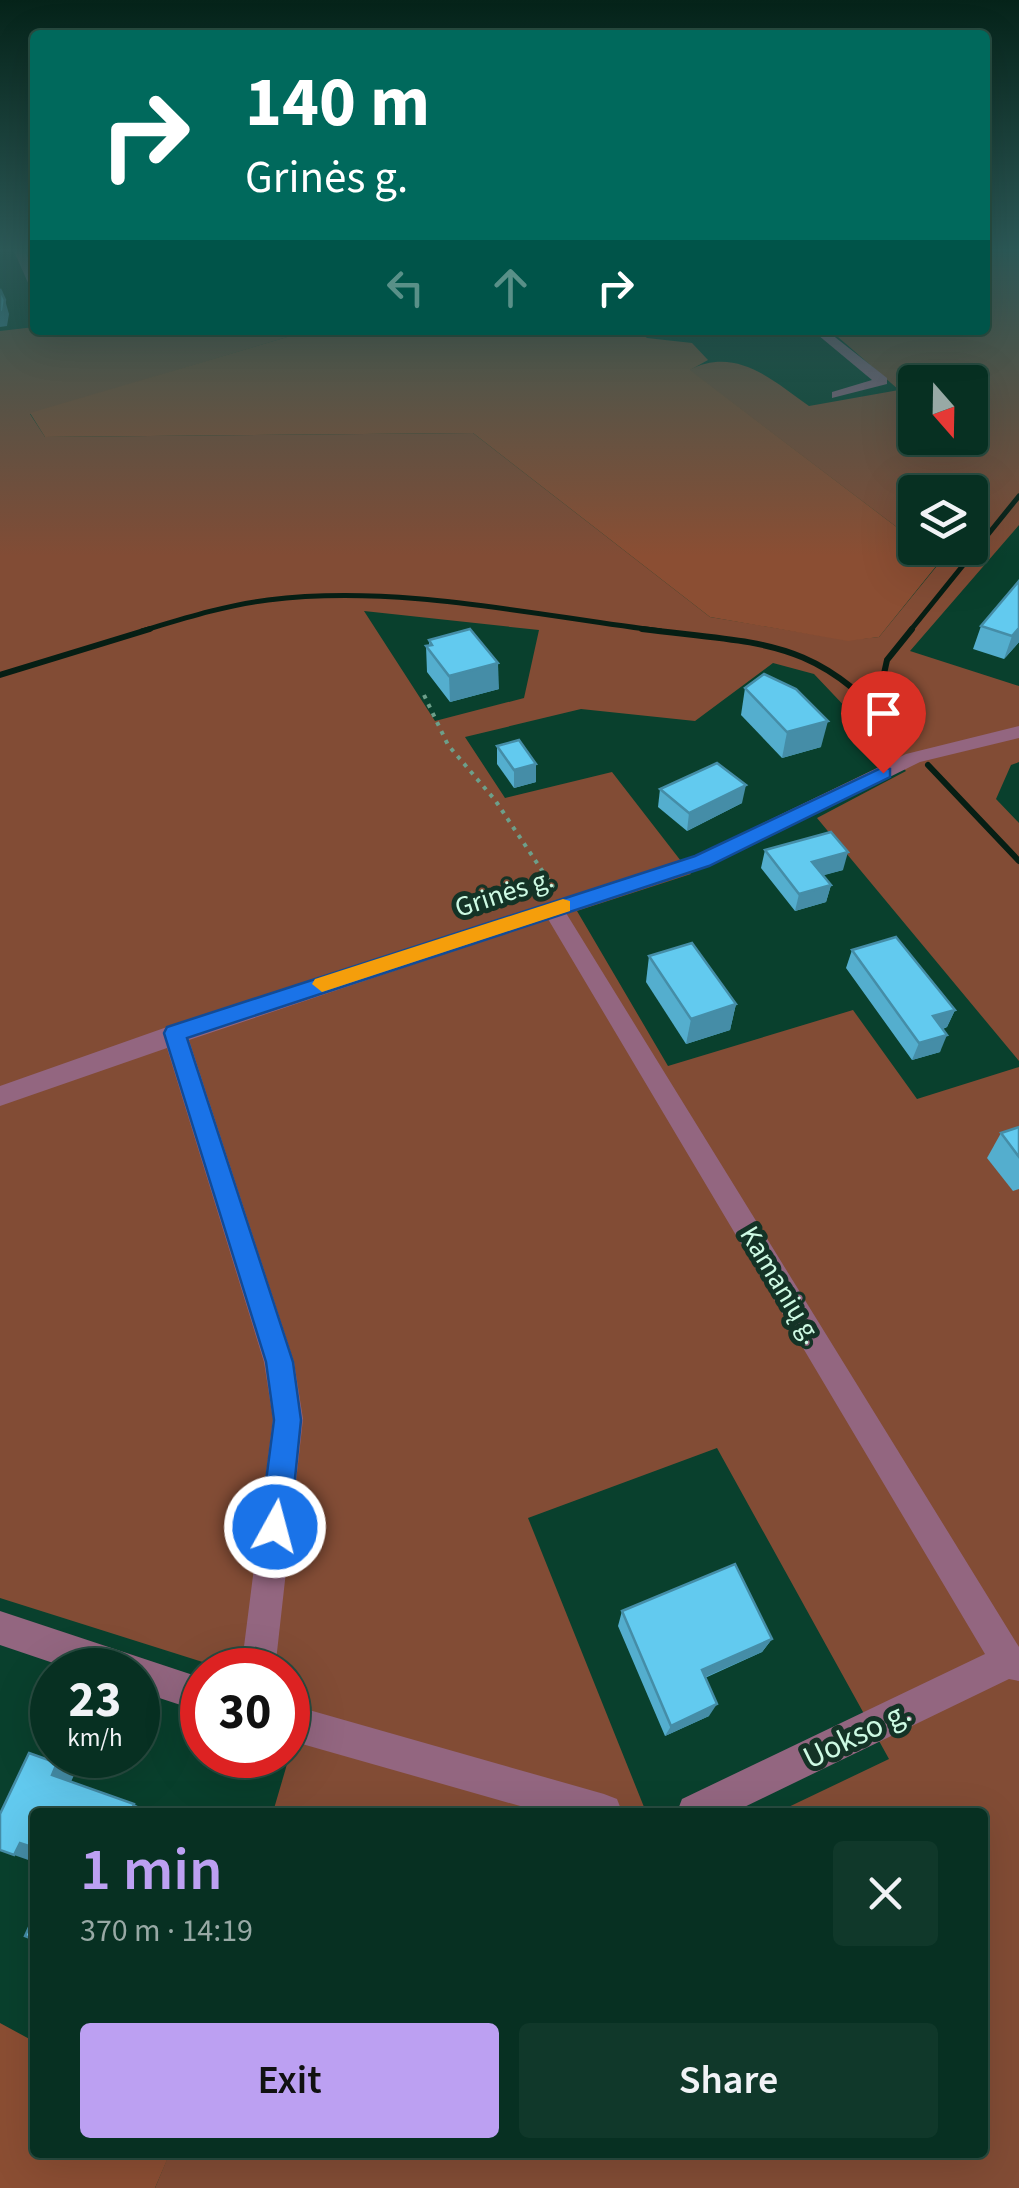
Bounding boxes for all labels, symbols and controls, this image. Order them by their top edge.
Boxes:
text: 140 m [245,53,430,153]
icon: right [80,70,210,200]
text: Grinės g. [245,146,408,210]
icon: left [378,260,433,315]
icon: ahead [483,260,538,315]
icon: right [588,260,643,315]
north arrow [898,365,988,455]
map controls [898,365,988,565]
button: layers [898,475,988,565]
pin [841,671,926,774]
icon: arrive [856,686,911,741]
street label: Grinės g. [450,858,558,928]
street label: Kamanių g. [730,1218,832,1352]
position arrow [223,1475,327,1579]
speed limit sign: 30 [180,1648,310,1778]
text: 23 [69,1665,121,1736]
street label: Uokso g. [795,1689,919,1781]
text: km/h [67,1720,123,1756]
text: 1 min [80,1828,223,1913]
button: close [833,1841,938,1946]
text: 370 m · 14:19 [80,1908,253,1954]
button: Exit [80,2023,499,2138]
button: Share [519,2023,938,2138]

